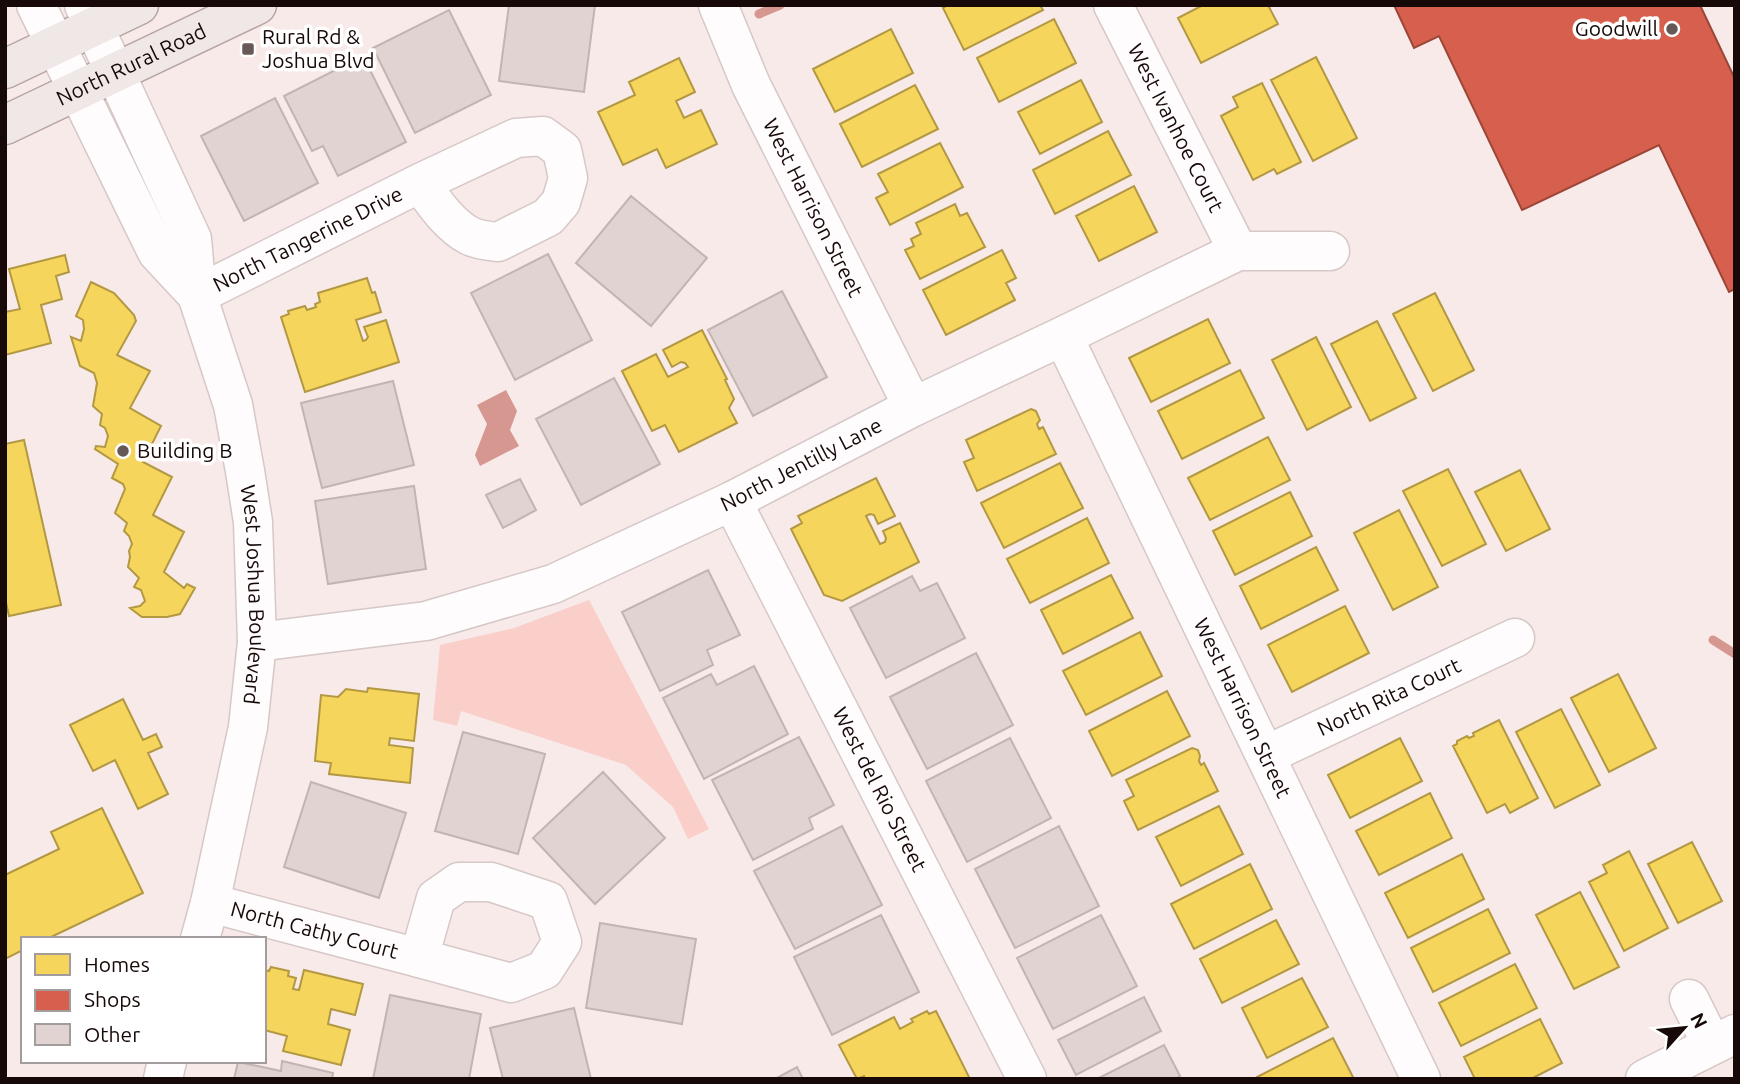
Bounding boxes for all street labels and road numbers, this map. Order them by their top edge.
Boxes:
street label: North Rural Road [52,18,210,110]
street label: West Ivanhoe Court [1124,39,1229,216]
street label: West Harrison Street [759,114,869,300]
street label: North Tangerine Drive [209,181,406,296]
street label: North Jentilly Lane [716,412,886,516]
street label: West Joshua Boulevard [236,483,270,706]
street label: West Harrison Street [1190,614,1297,801]
street label: North Rita Court [1313,652,1464,740]
street label: West del Rio Street [828,703,932,875]
street label: North Cathy Court [228,896,401,963]

